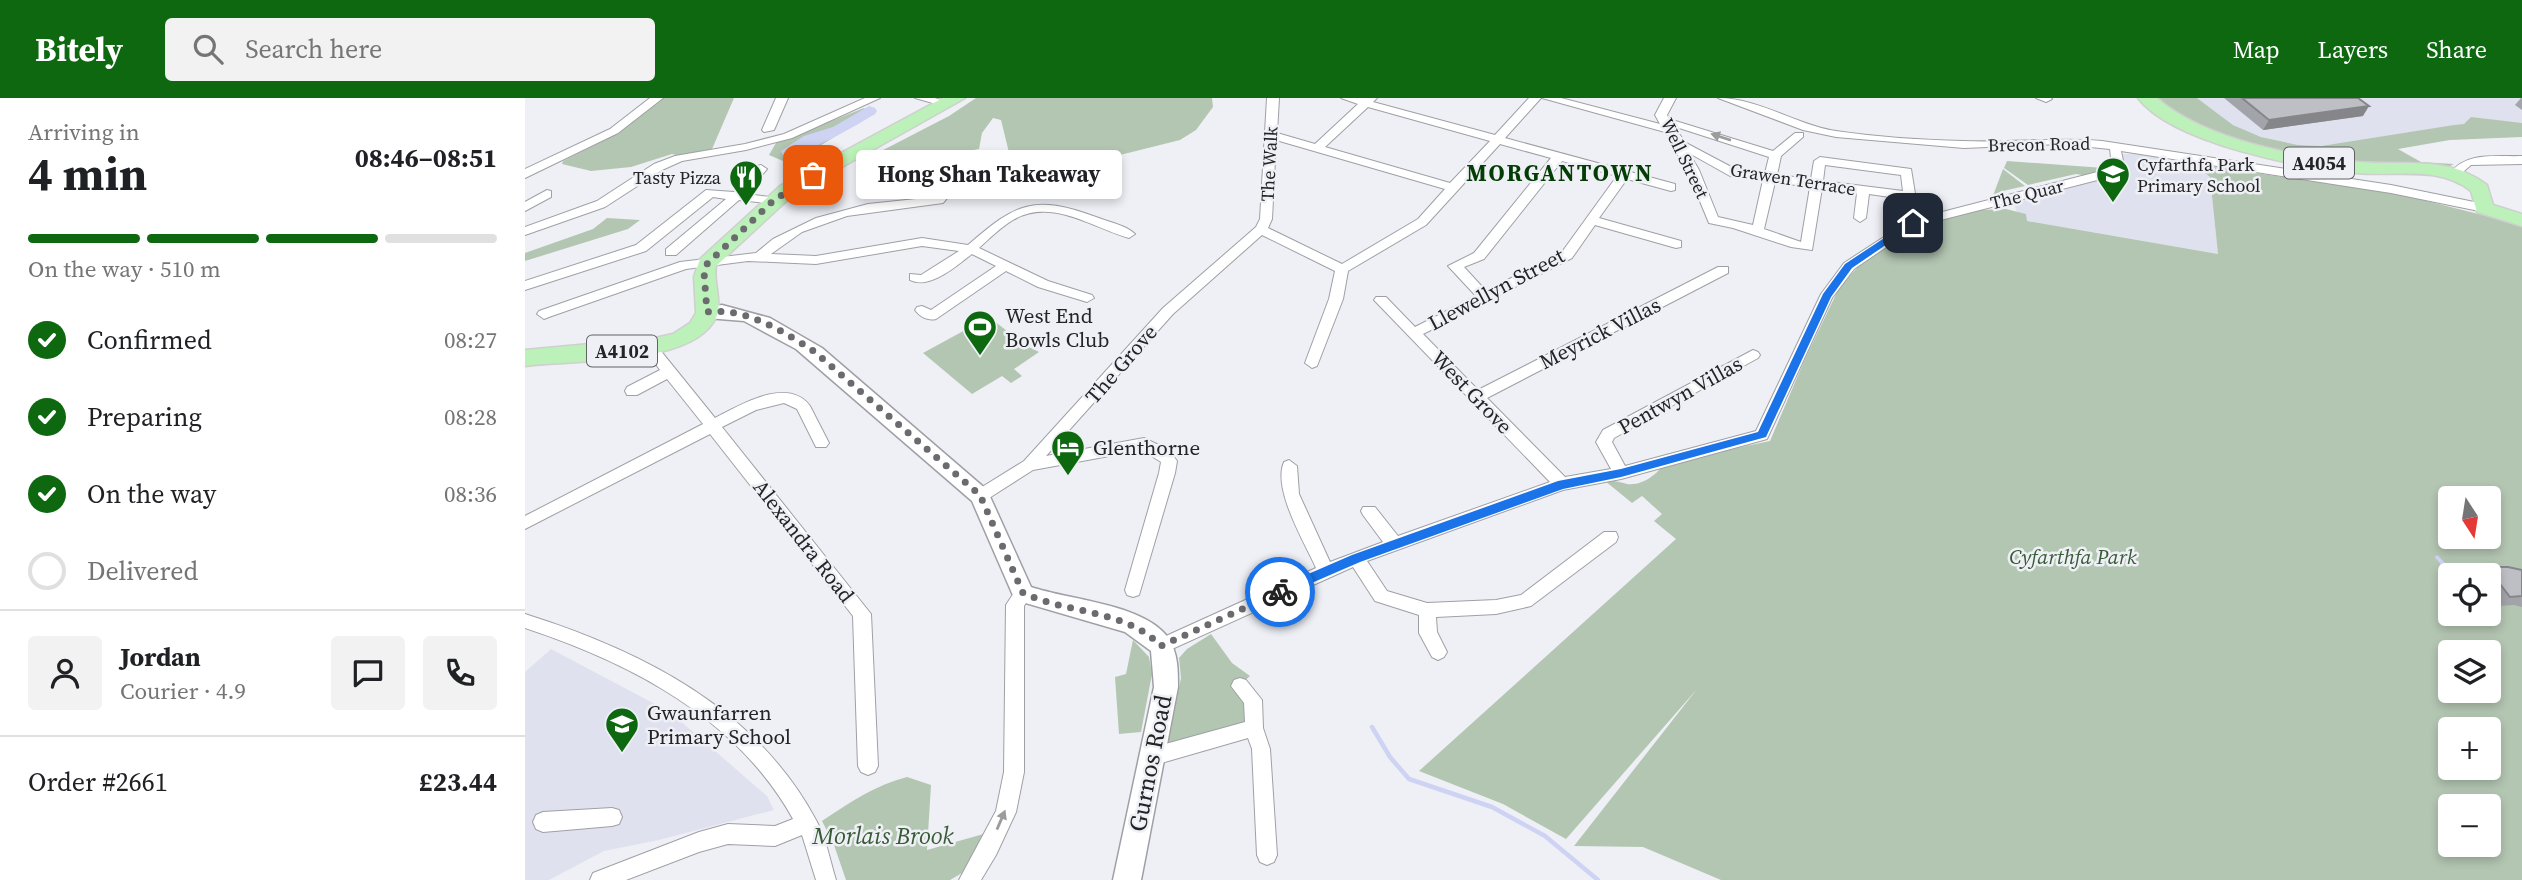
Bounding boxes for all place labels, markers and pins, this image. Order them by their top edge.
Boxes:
pin [783,145,843,205]
callout: Hong Shan Takeaway [855,150,1121,200]
place label: Cyfarthfa Park Primary School [2137,152,2260,198]
school or university icon: Cyfarthfa Park Primary School [2094,155,2132,204]
restaurant icon: Tasty Pizza [727,158,765,207]
place label: Tasty Pizza [633,165,722,190]
pin [1883,193,1943,253]
place label: West End Bowls Club [1005,301,1109,354]
sports icon: West End Bowls Club [961,308,999,357]
hotel icon: Glenthorne [1049,428,1087,477]
place label: Glenthorne [1093,433,1200,462]
place label: Gwaunfarren Primary School [647,698,791,751]
school or university icon: Gwaunfarren Primary School [603,705,641,754]

